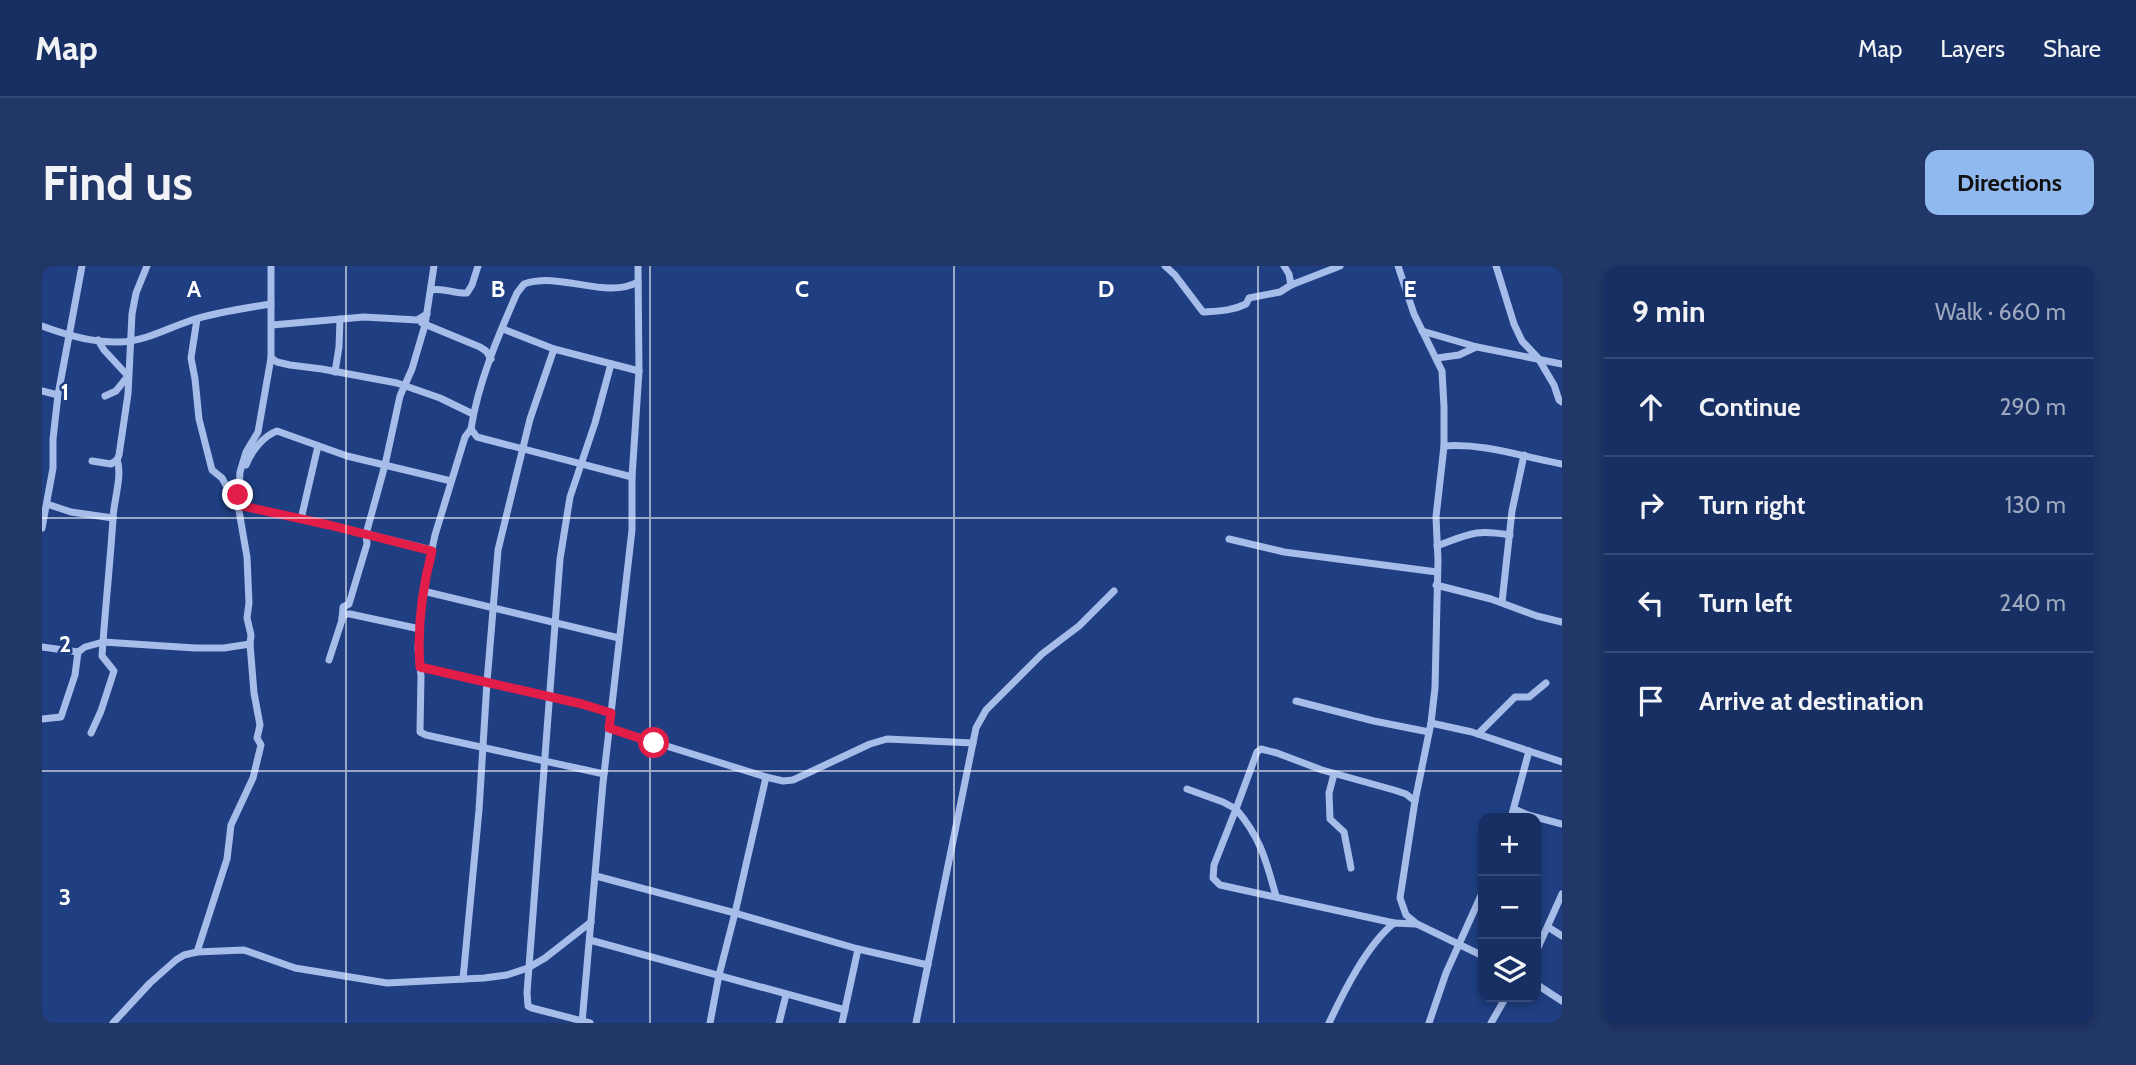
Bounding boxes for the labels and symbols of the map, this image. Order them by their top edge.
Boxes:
text: A [187,275,202,303]
text: B [491,275,505,303]
text: C [795,275,809,303]
text: D [1098,275,1114,303]
text: E [1403,275,1417,303]
text: 1 [61,378,69,406]
route end [222,479,253,510]
text: 2 [59,630,71,658]
route start [638,727,669,758]
text: 3 [59,883,71,911]

